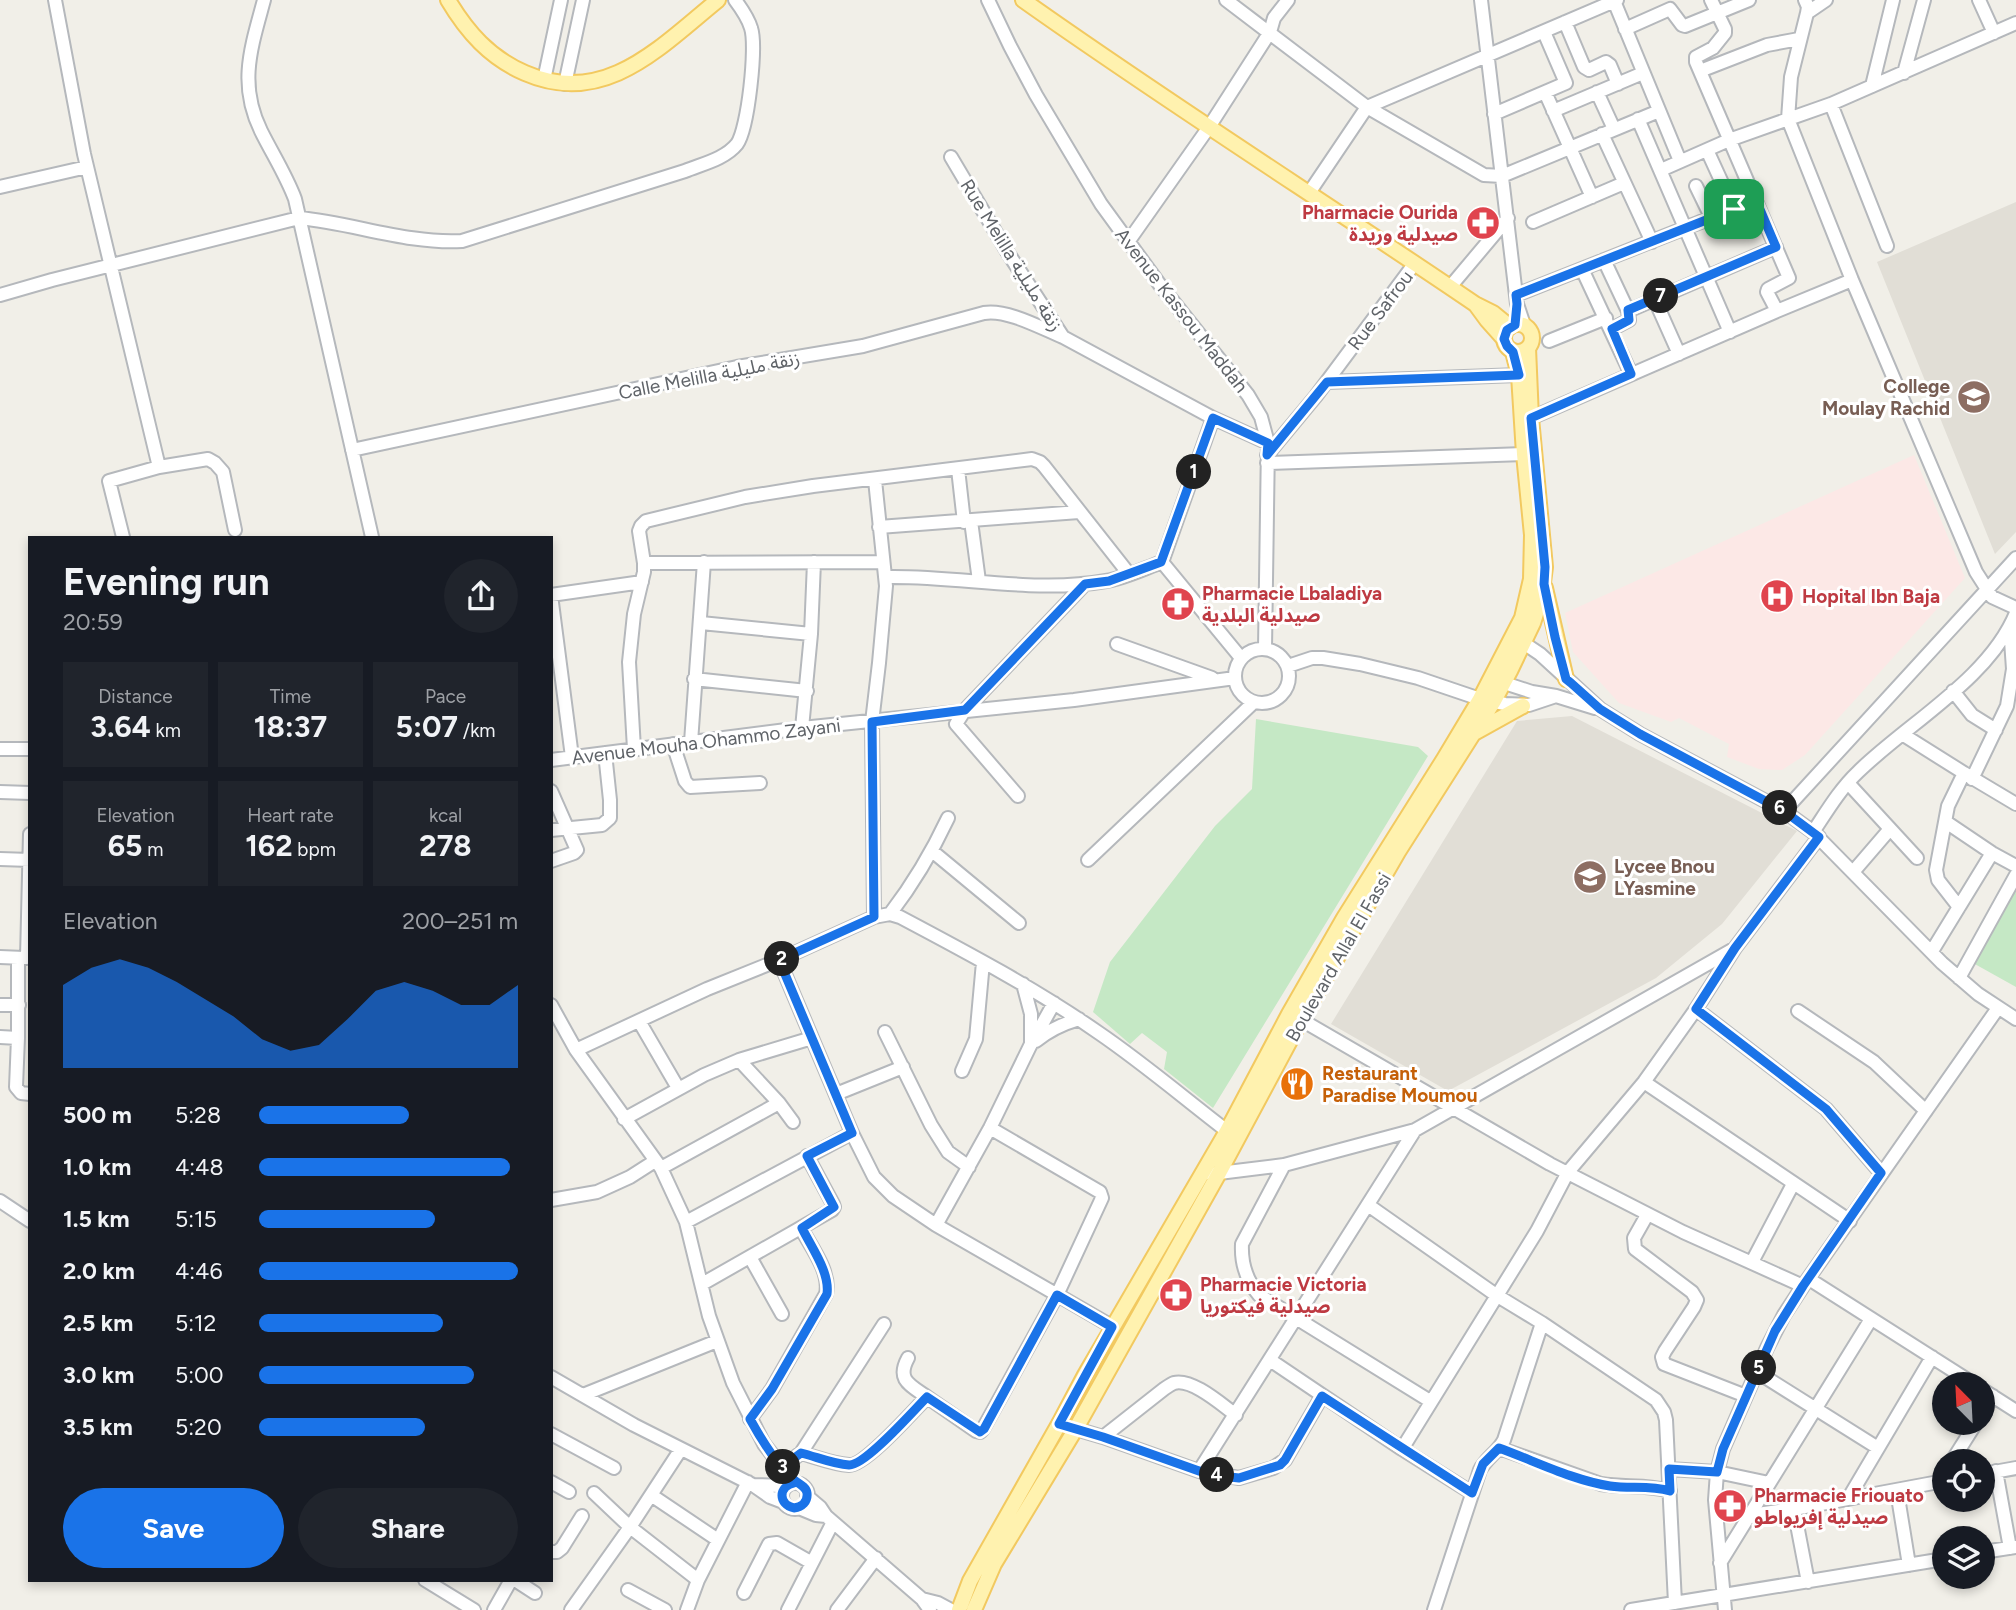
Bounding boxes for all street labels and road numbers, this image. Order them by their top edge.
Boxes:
street label: Rue Melilla زنقة مليلية [955,175,1068,336]
street label: Avenue Kassou Maddah [1110,223,1253,397]
street label: Rue Safrou [1343,266,1418,355]
street label: Calle Melilla زنقة مليلية [616,347,802,404]
street label: Avenue Mouha Ohammo Zayani [570,714,842,769]
street label: Boulevard Allal El Fassi [1281,869,1396,1046]

